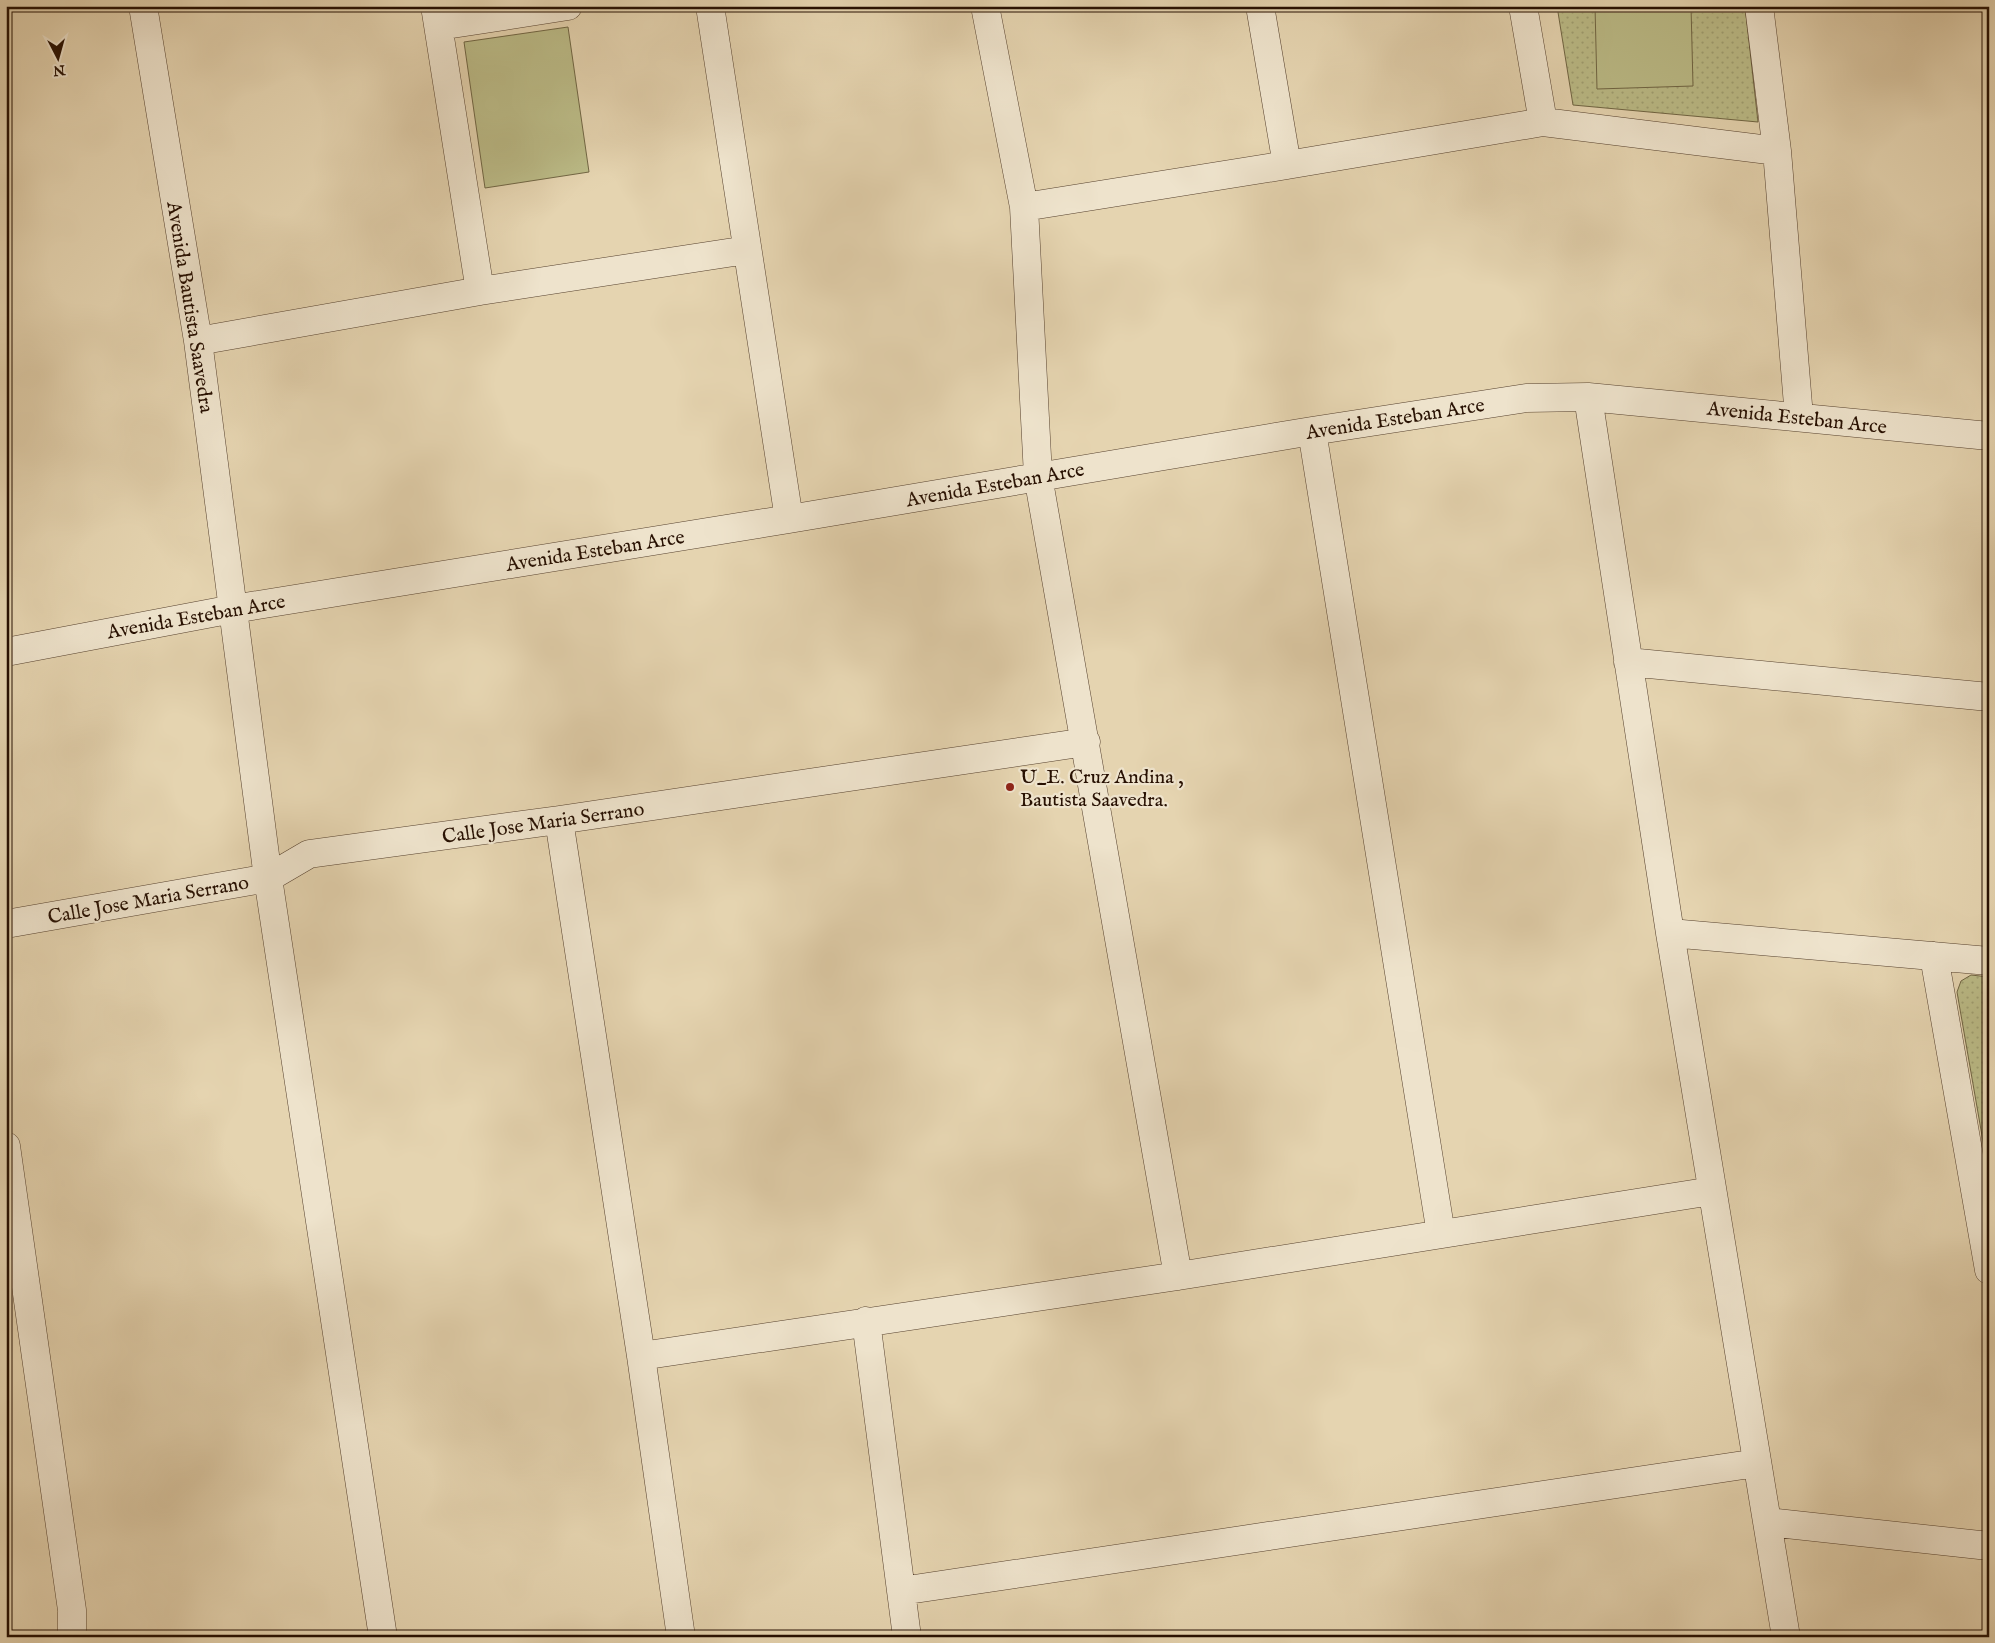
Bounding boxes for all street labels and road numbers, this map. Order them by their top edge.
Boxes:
street label: Avenida Bautista Saavedra [160,199,219,415]
street label: Avenida Esteban Arce [1303,393,1486,446]
street label: Avenida Esteban Arce [1705,397,1888,440]
street label: Avenida Esteban Arce [903,457,1086,514]
street label: Avenida Esteban Arce [503,525,686,578]
street label: Avenida Esteban Arce [104,589,287,646]
street label: Calle Jose Maria Serrano [441,797,646,850]
street label: Calle Jose Maria Serrano [46,870,251,930]

